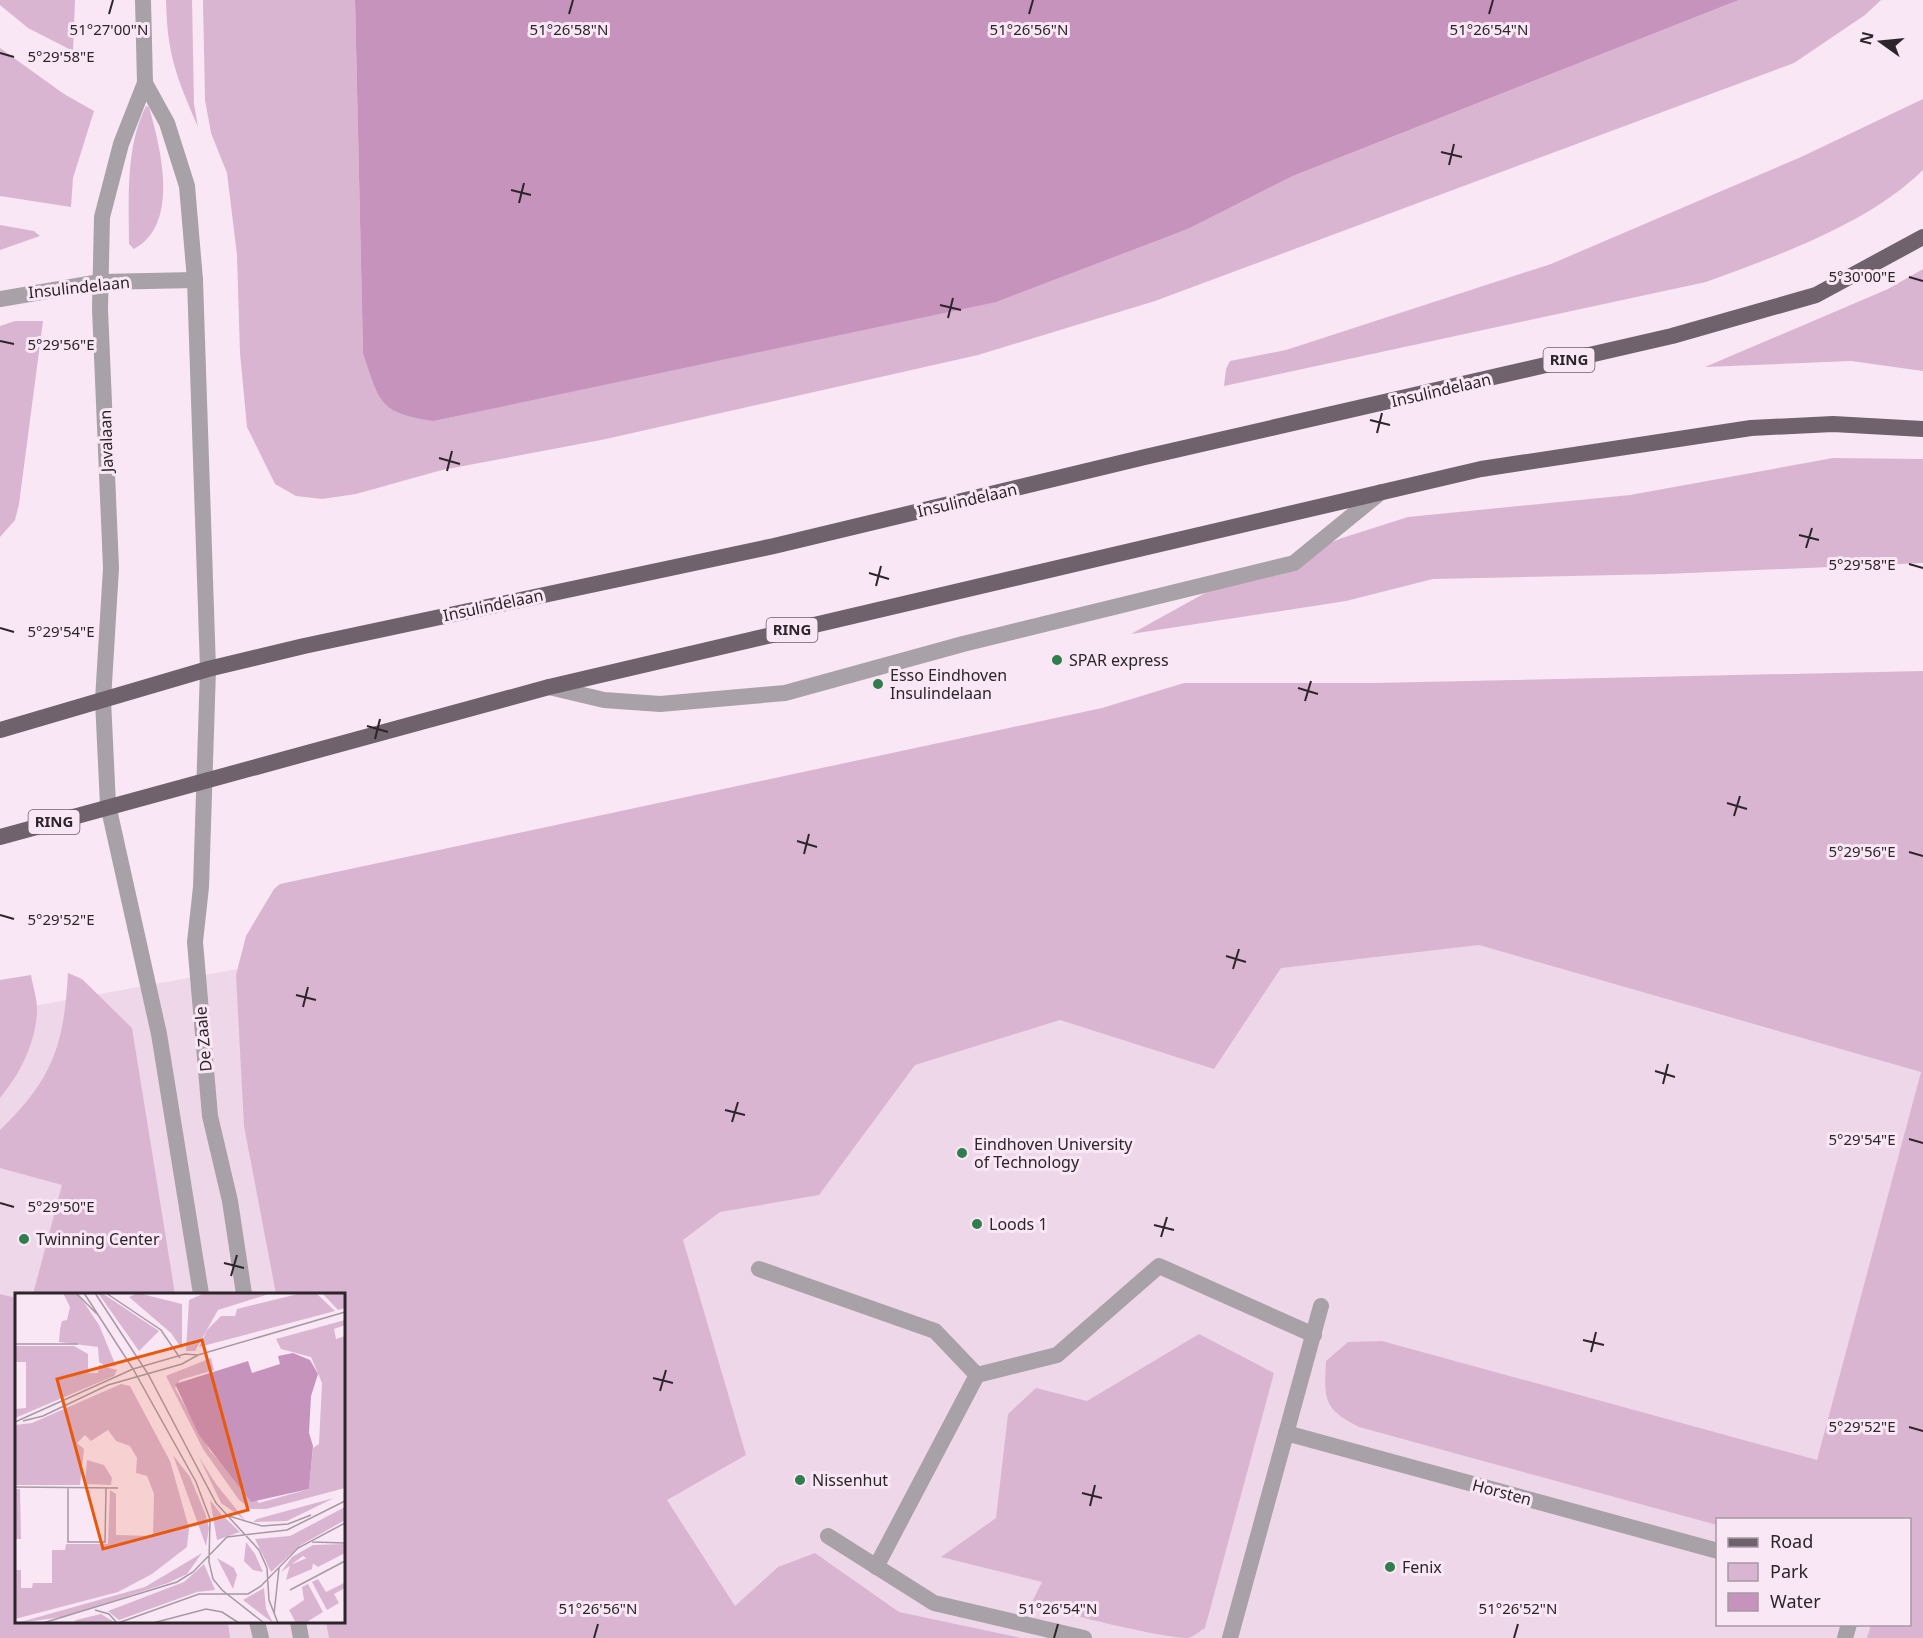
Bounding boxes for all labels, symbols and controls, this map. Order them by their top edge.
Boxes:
north arrow [1851,12,1911,72]
text: 51°27'00"N [70,19,148,39]
text: 51°26'58"N [530,19,608,39]
text: 51°26'56"N [990,19,1068,39]
text: 51°26'54"N [1450,19,1528,39]
text: N [1854,29,1879,47]
text: 5°29'58"E [27,46,95,66]
text: 5°30'00"E [1828,266,1896,286]
street label: Insulindelaan [27,271,131,303]
text: 5°29'56"E [27,334,95,354]
road number: RING [1544,348,1594,372]
street label: Insulindelaan [1389,368,1493,412]
street label: Javalaan [94,409,118,475]
street label: Insulindelaan [915,478,1019,522]
text: 5°29'58"E [1828,554,1896,574]
street label: Insulindelaan [441,584,545,626]
road number: RING [766,618,818,642]
text: 5°29'54"E [27,621,95,641]
place label: SPAR express [1069,649,1169,671]
marker: SPAR express [1050,653,1064,667]
place label: Esso Eindhoven Insulindelaan [890,664,1007,704]
marker: Esso Eindhoven Insulindelaan [871,677,885,691]
road number: RING [28,810,80,834]
text: 5°29'56"E [1828,841,1896,861]
text: 5°29'52"E [27,909,95,929]
street label: De Zaale [189,1006,217,1072]
text: 5°29'54"E [1828,1129,1896,1149]
place label: Eindhoven University of Technology [974,1133,1133,1173]
marker: Eindhoven University of Technology [955,1146,969,1160]
text: 5°29'50"E [27,1196,95,1216]
place label: Loods 1 [989,1213,1048,1235]
marker: Loods 1 [970,1217,984,1231]
place label: Twinning Center [36,1228,160,1250]
marker: Twinning Center [17,1232,31,1246]
inset map [15,1293,345,1623]
text: 5°29'52"E [1828,1416,1896,1436]
place label: Nissenhut [812,1469,888,1491]
marker: Nissenhut [793,1473,807,1487]
street label: Horsten [1470,1474,1534,1510]
legend [1716,1518,1911,1626]
text: Road [1770,1529,1813,1553]
place label: Fenix [1402,1556,1442,1578]
text: Park [1770,1559,1808,1583]
marker: Fenix [1383,1560,1397,1574]
text: Water [1770,1589,1821,1613]
text: 51°26'56"N [559,1598,637,1618]
text: 51°26'54"N [1019,1598,1097,1618]
text: 51°26'52"N [1479,1598,1557,1618]

